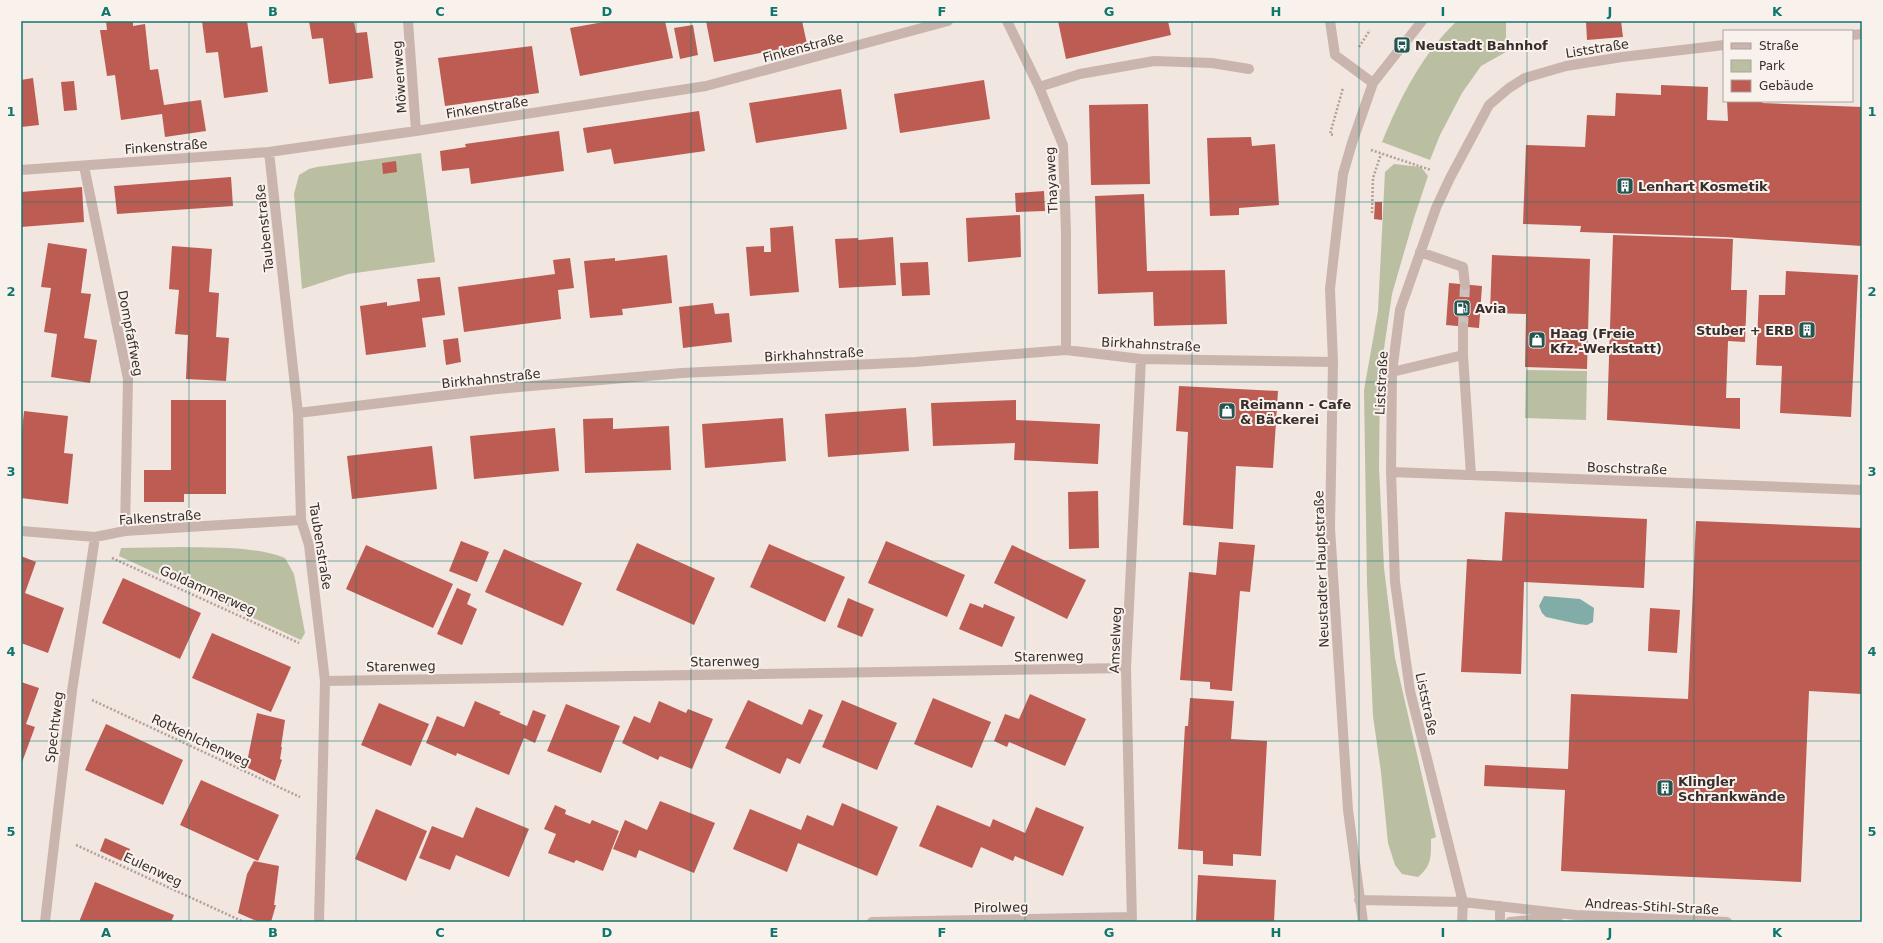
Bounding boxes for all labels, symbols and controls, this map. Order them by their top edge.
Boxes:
text: A [101,4,111,19]
text: B [268,4,278,19]
text: C [435,4,445,19]
text: D [602,4,613,19]
text: E [770,4,778,19]
text: F [938,4,946,19]
text: G [1104,4,1114,19]
text: H [1271,4,1281,19]
text: I [1441,4,1445,19]
text: J [1607,4,1612,19]
text: K [1772,4,1783,19]
street label: Finkenstraße [761,29,845,65]
legend [1723,30,1853,102]
bus stop icon: Neustadt Bahnhof [1392,35,1412,55]
street label: Liststraße [1564,36,1630,61]
place label: Neustadt Bahnhof [1415,38,1548,53]
text: Straße [1759,39,1799,53]
street label: Möwenweg [389,40,410,114]
text: Park [1759,59,1785,73]
text: Gebäude [1759,79,1813,93]
street label: Finkenstraße [445,94,529,121]
text: 1 [6,104,16,119]
text: 1 [1867,104,1877,119]
street label: Finkenstraße [124,136,208,157]
street label: Thayaweg [1042,146,1061,215]
building icon: Lenhart Kosmetik [1615,176,1635,196]
place label: Lenhart Kosmetik [1638,179,1768,194]
street label: Taubenstraße [252,183,277,273]
text: 2 [6,284,16,299]
text: 2 [1867,284,1877,299]
street label: Dompfaffweg [115,289,146,377]
fuel station icon: Avia [1452,298,1472,318]
place label: Avia [1475,301,1506,316]
building icon: Stuber + ERB [1797,320,1817,340]
place label: Stuber + ERB [1696,323,1794,338]
place label: Haag (Freie Kfz.-Werkstatt) [1550,326,1662,356]
shop icon: Haag (Freie Kfz.-Werkstatt) [1527,330,1547,350]
street label: Birkhahnstraße [1101,334,1201,355]
street label: Birkhahnstraße [764,344,864,365]
street label: Liststraße [1372,351,1391,415]
street label: Birkhahnstraße [441,366,541,391]
place label: Reimann - Cafe & Bäckerei [1240,397,1352,427]
shop icon: Reimann - Cafe & Bäckerei [1217,401,1237,421]
street label: Boschstraße [1587,460,1667,477]
text: 3 [6,464,16,479]
text: 3 [1867,464,1877,479]
street label: Neustadter Hauptstraße [1311,490,1332,648]
street label: Taubenstraße [306,501,335,591]
street label: Falkenstraße [118,507,202,528]
street label: Goldammerweg [158,563,258,618]
street label: Amselweg [1107,606,1124,674]
text: 4 [6,644,16,659]
text: 4 [1867,644,1877,659]
street label: Starenweg [1014,648,1084,665]
street label: Starenweg [690,653,760,670]
street label: Starenweg [366,658,436,675]
street label: Liststraße [1413,671,1441,737]
street label: Spechtweg [43,690,66,764]
street label: Rotkehlchenweg [149,711,252,770]
place label: Klingler Schrankwände [1678,774,1786,804]
building icon: Klingler Schrankwände [1655,778,1675,798]
text: 5 [6,824,16,839]
text: 5 [1867,824,1877,839]
street label: Eulenweg [121,849,185,890]
street label: Andreas-Stihl-Straße [1585,895,1719,918]
street label: Pirolweg [974,900,1028,915]
text: A [101,925,111,940]
text: B [268,925,278,940]
text: C [435,925,445,940]
text: D [602,925,613,940]
text: E [770,925,778,940]
text: F [938,925,946,940]
text: G [1104,925,1114,940]
text: H [1271,925,1281,940]
text: I [1441,925,1445,940]
text: J [1607,925,1612,940]
text: K [1772,925,1783,940]

